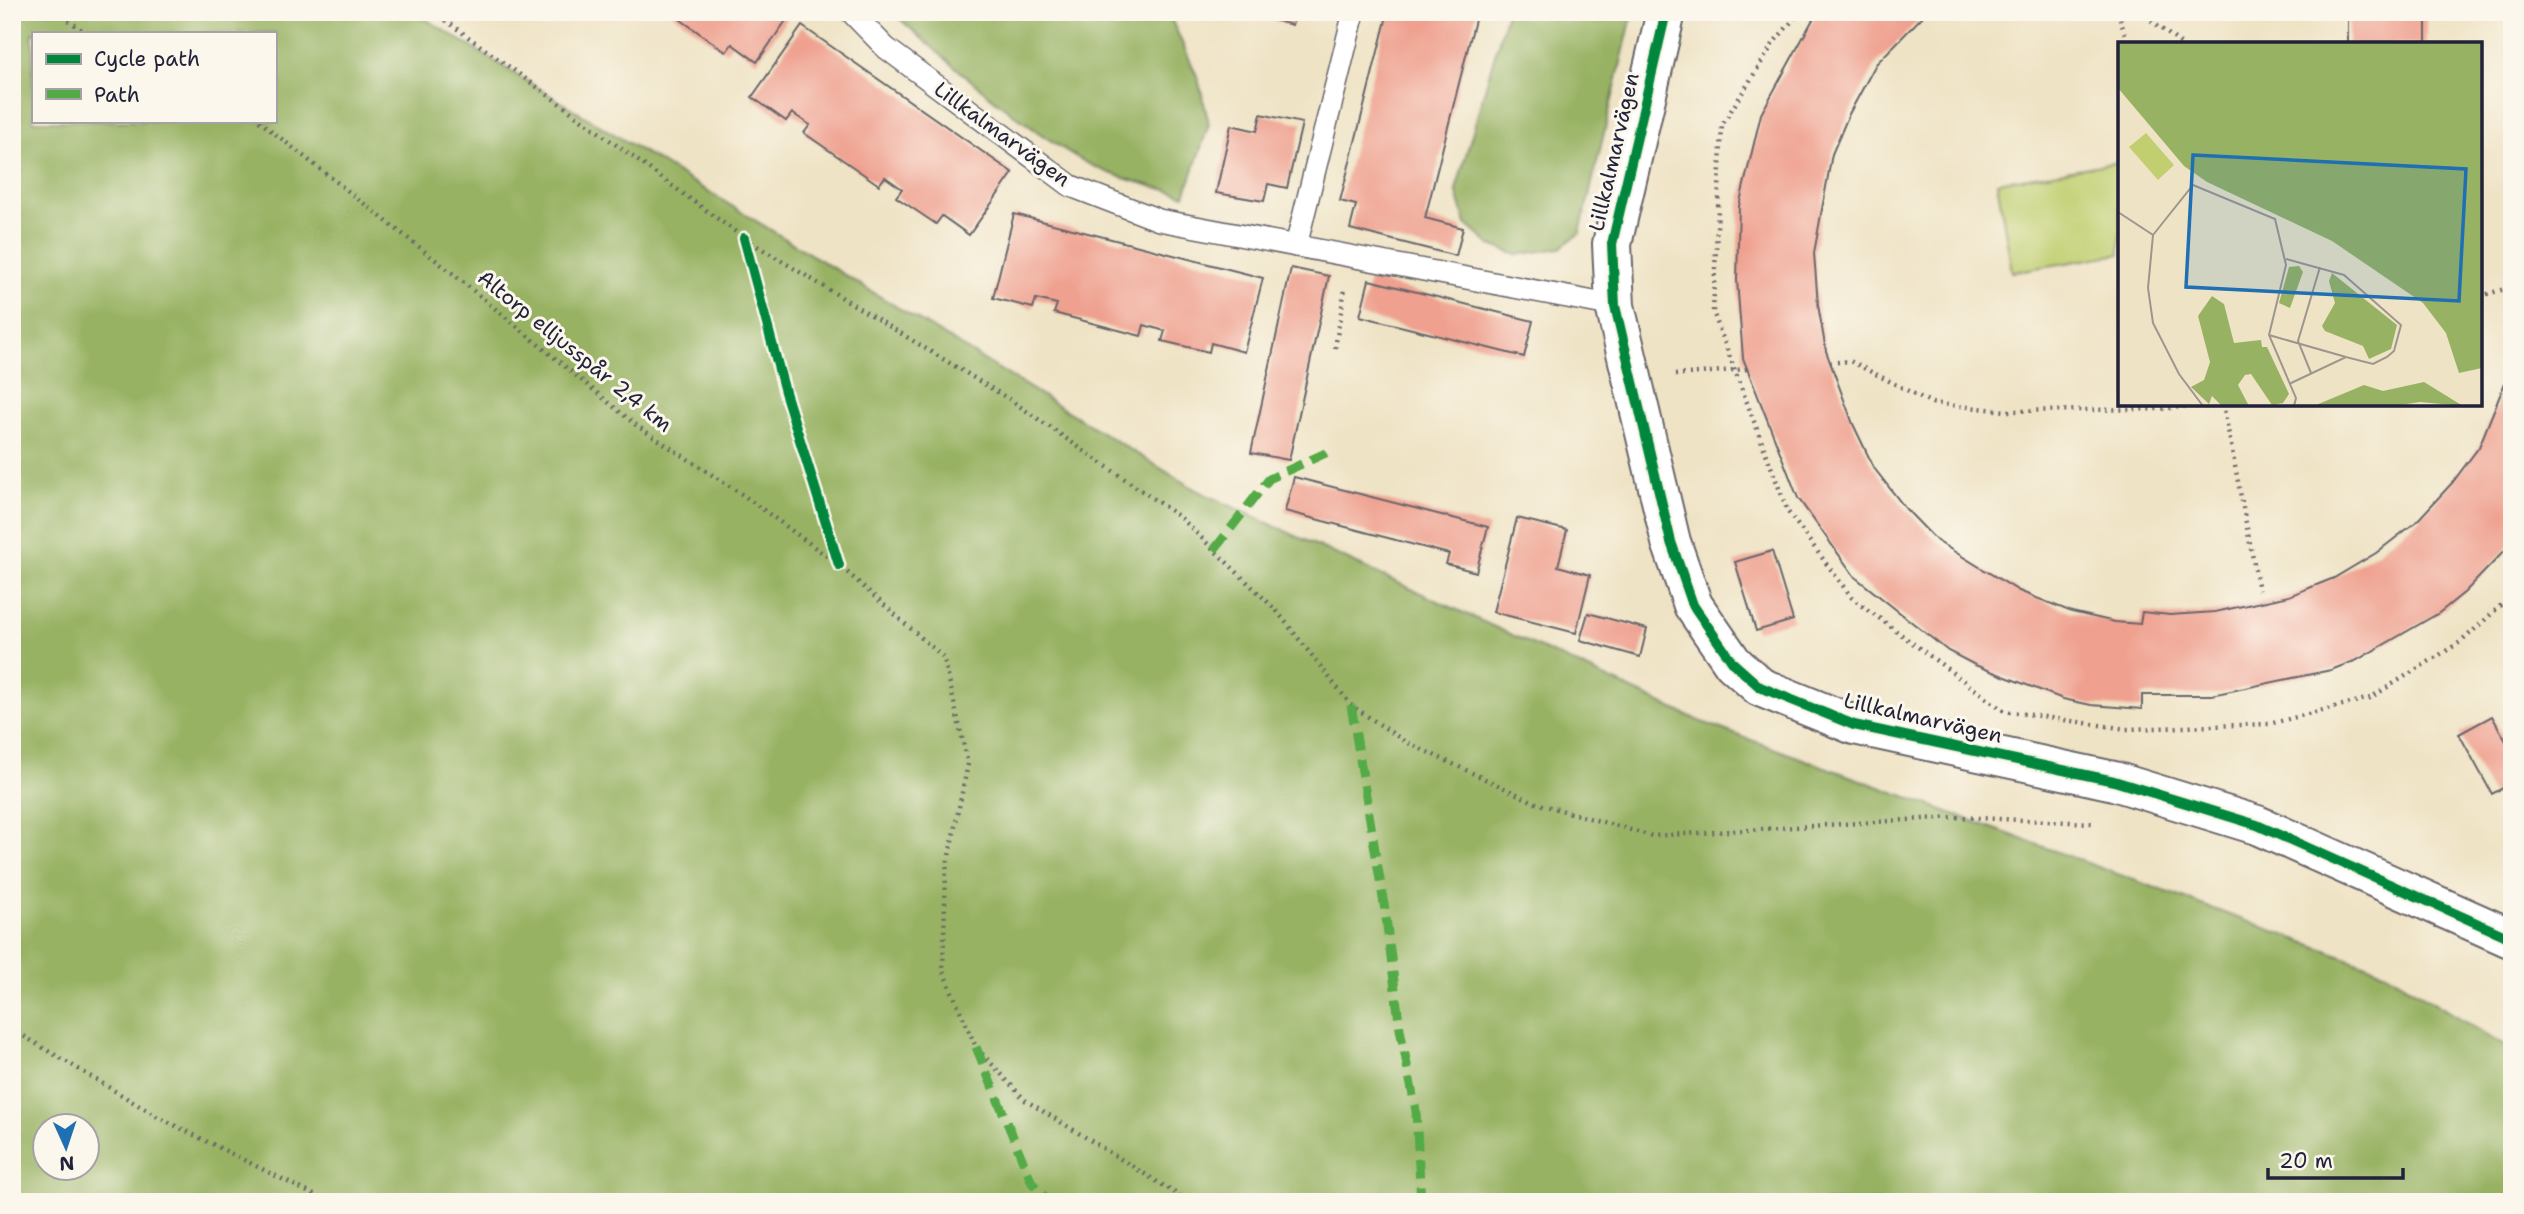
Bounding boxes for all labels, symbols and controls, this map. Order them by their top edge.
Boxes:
legend [32,32,276,122]
inset map [2118,42,2482,406]
text: Cycle path [94,45,200,73]
street label: Lillkalmarvägen [1582,70,1646,234]
street label: Lillkalmarvägen [928,75,1076,193]
text: Path [94,81,140,109]
street label: Altorp elljusspår 2,4 km [472,264,678,438]
street label: Lillkalmarvägen [1841,686,2005,750]
north arrow [32,1112,102,1182]
scale bar [2268,1137,2403,1181]
text: 20 m [2279,1147,2333,1175]
text: N [59,1151,75,1176]

